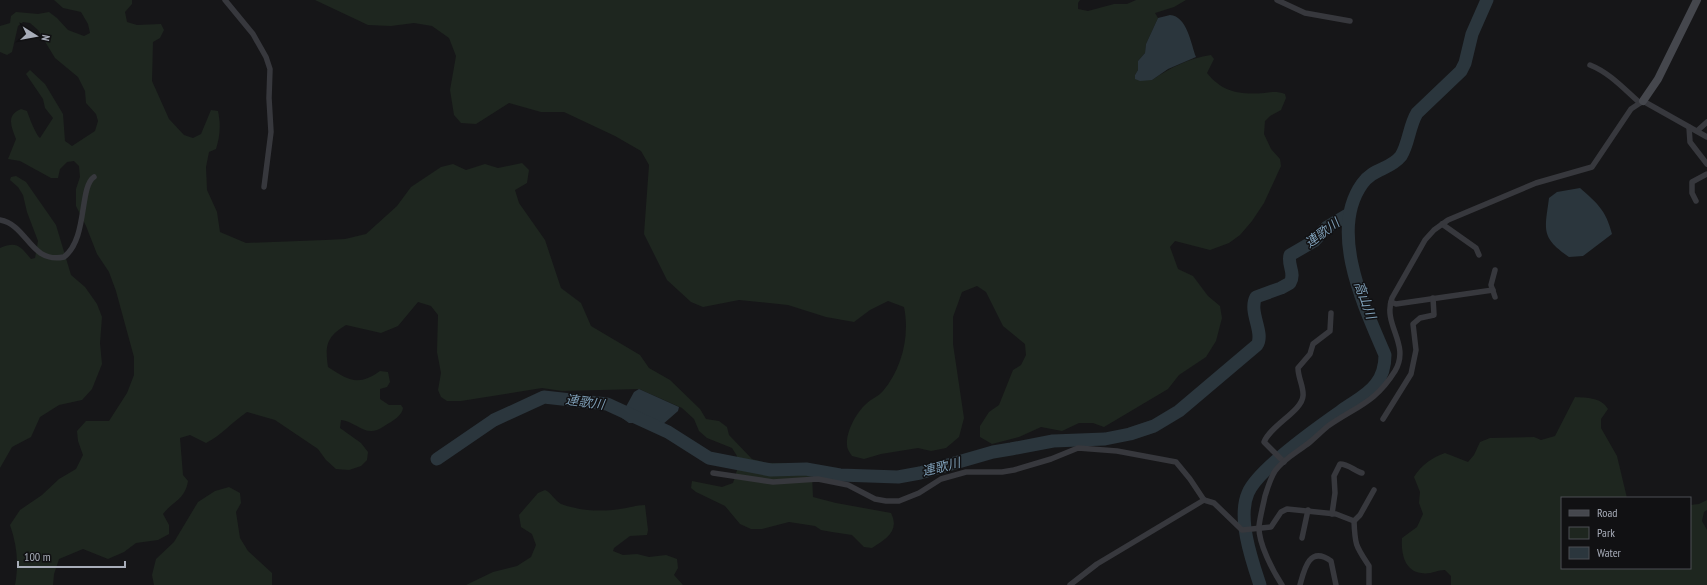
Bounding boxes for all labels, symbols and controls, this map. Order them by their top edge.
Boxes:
north arrow [16,16,56,56]
text: N [38,34,53,42]
water label: 連歌川 [1301,213,1344,252]
water label: 高山川 [1350,279,1380,323]
water label: 連歌川 [564,391,607,413]
water label: 連歌川 [920,454,964,480]
legend [1561,497,1691,569]
text: Road [1597,505,1617,520]
text: Park [1597,525,1615,540]
scale bar [18,543,125,569]
text: Water [1597,545,1622,560]
text: 100 m [24,549,51,564]

